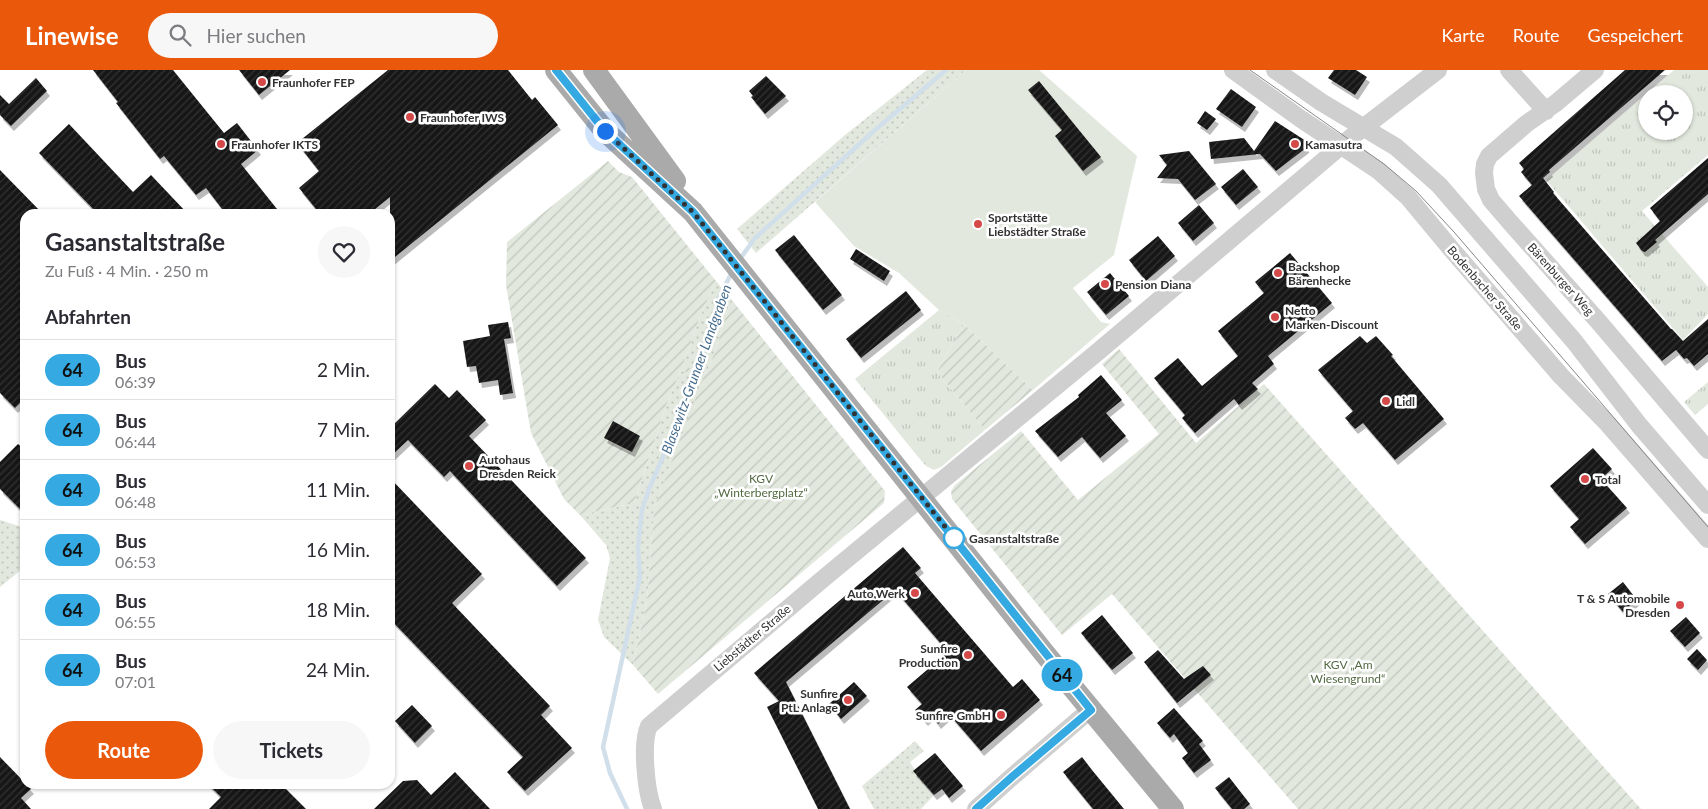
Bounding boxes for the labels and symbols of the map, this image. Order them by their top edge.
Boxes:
place label: Fraunhofer FEP [272,75,355,90]
marker: Fraunhofer FEP [256,76,268,88]
place label: Fraunhofer IWS [420,110,505,125]
marker: Fraunhofer IWS [404,111,416,123]
your location [593,119,618,144]
place label: Fraunhofer IKTS [231,137,318,152]
place label: Kamasutra [1305,137,1362,152]
marker: Fraunhofer IKTS [215,138,227,150]
marker: Kamasutra [1289,138,1301,150]
place label: Sportstätte Liebstädter Straße [988,210,1087,239]
marker: Sportstätte Liebstädter Straße [972,218,984,230]
street label: Bärenburger Weg [1525,240,1597,318]
street label: Bodenbacher Straße [1444,243,1526,333]
place label: Backshop Bärenhecke [1288,259,1351,288]
marker: Backshop Bärenhecke [1272,267,1284,279]
place label: Pension Diana [1115,277,1191,292]
marker: Pension Diana [1099,278,1111,290]
water label: Blasewitz‐Grunaer Landgraben [657,282,735,456]
place label: Netto Marken-Discount [1285,303,1379,332]
marker: Netto Marken-Discount [1269,311,1281,323]
place label: Lidl [1396,394,1415,409]
marker: Lidl [1380,395,1392,407]
place label: Autohaus Dresden Reick [478,452,556,481]
marker: Autohaus Dresden Reick [463,460,475,472]
park label: KGV „Winterbergplatz“ [714,471,808,500]
place label: Total [1595,472,1621,487]
marker: Total [1579,473,1591,485]
marker: Gasanstaltstraße [943,527,965,549]
place label: Gasanstaltstraße [969,531,1060,546]
place label: Auto.Werk [846,586,906,601]
marker: Auto.Werk [909,587,921,599]
place label: T & S Automobile Dresden [1577,591,1671,620]
marker: T & S Automobile Dresden [1674,599,1686,611]
street label: Liebstädter Straße [710,601,794,675]
place label: Sunfire Production [899,641,959,670]
marker: Sunfire Production [962,649,974,661]
park label: KGV „Am Wiesengrund“ [1311,657,1385,686]
line badge: 64 [1040,659,1084,691]
place label: Sunfire PtL Anlage [781,686,839,715]
marker: Sunfire PtL Anlage [842,694,854,706]
place label: Sunfire GmbH [916,708,991,723]
marker: Sunfire GmbH [995,709,1007,721]

